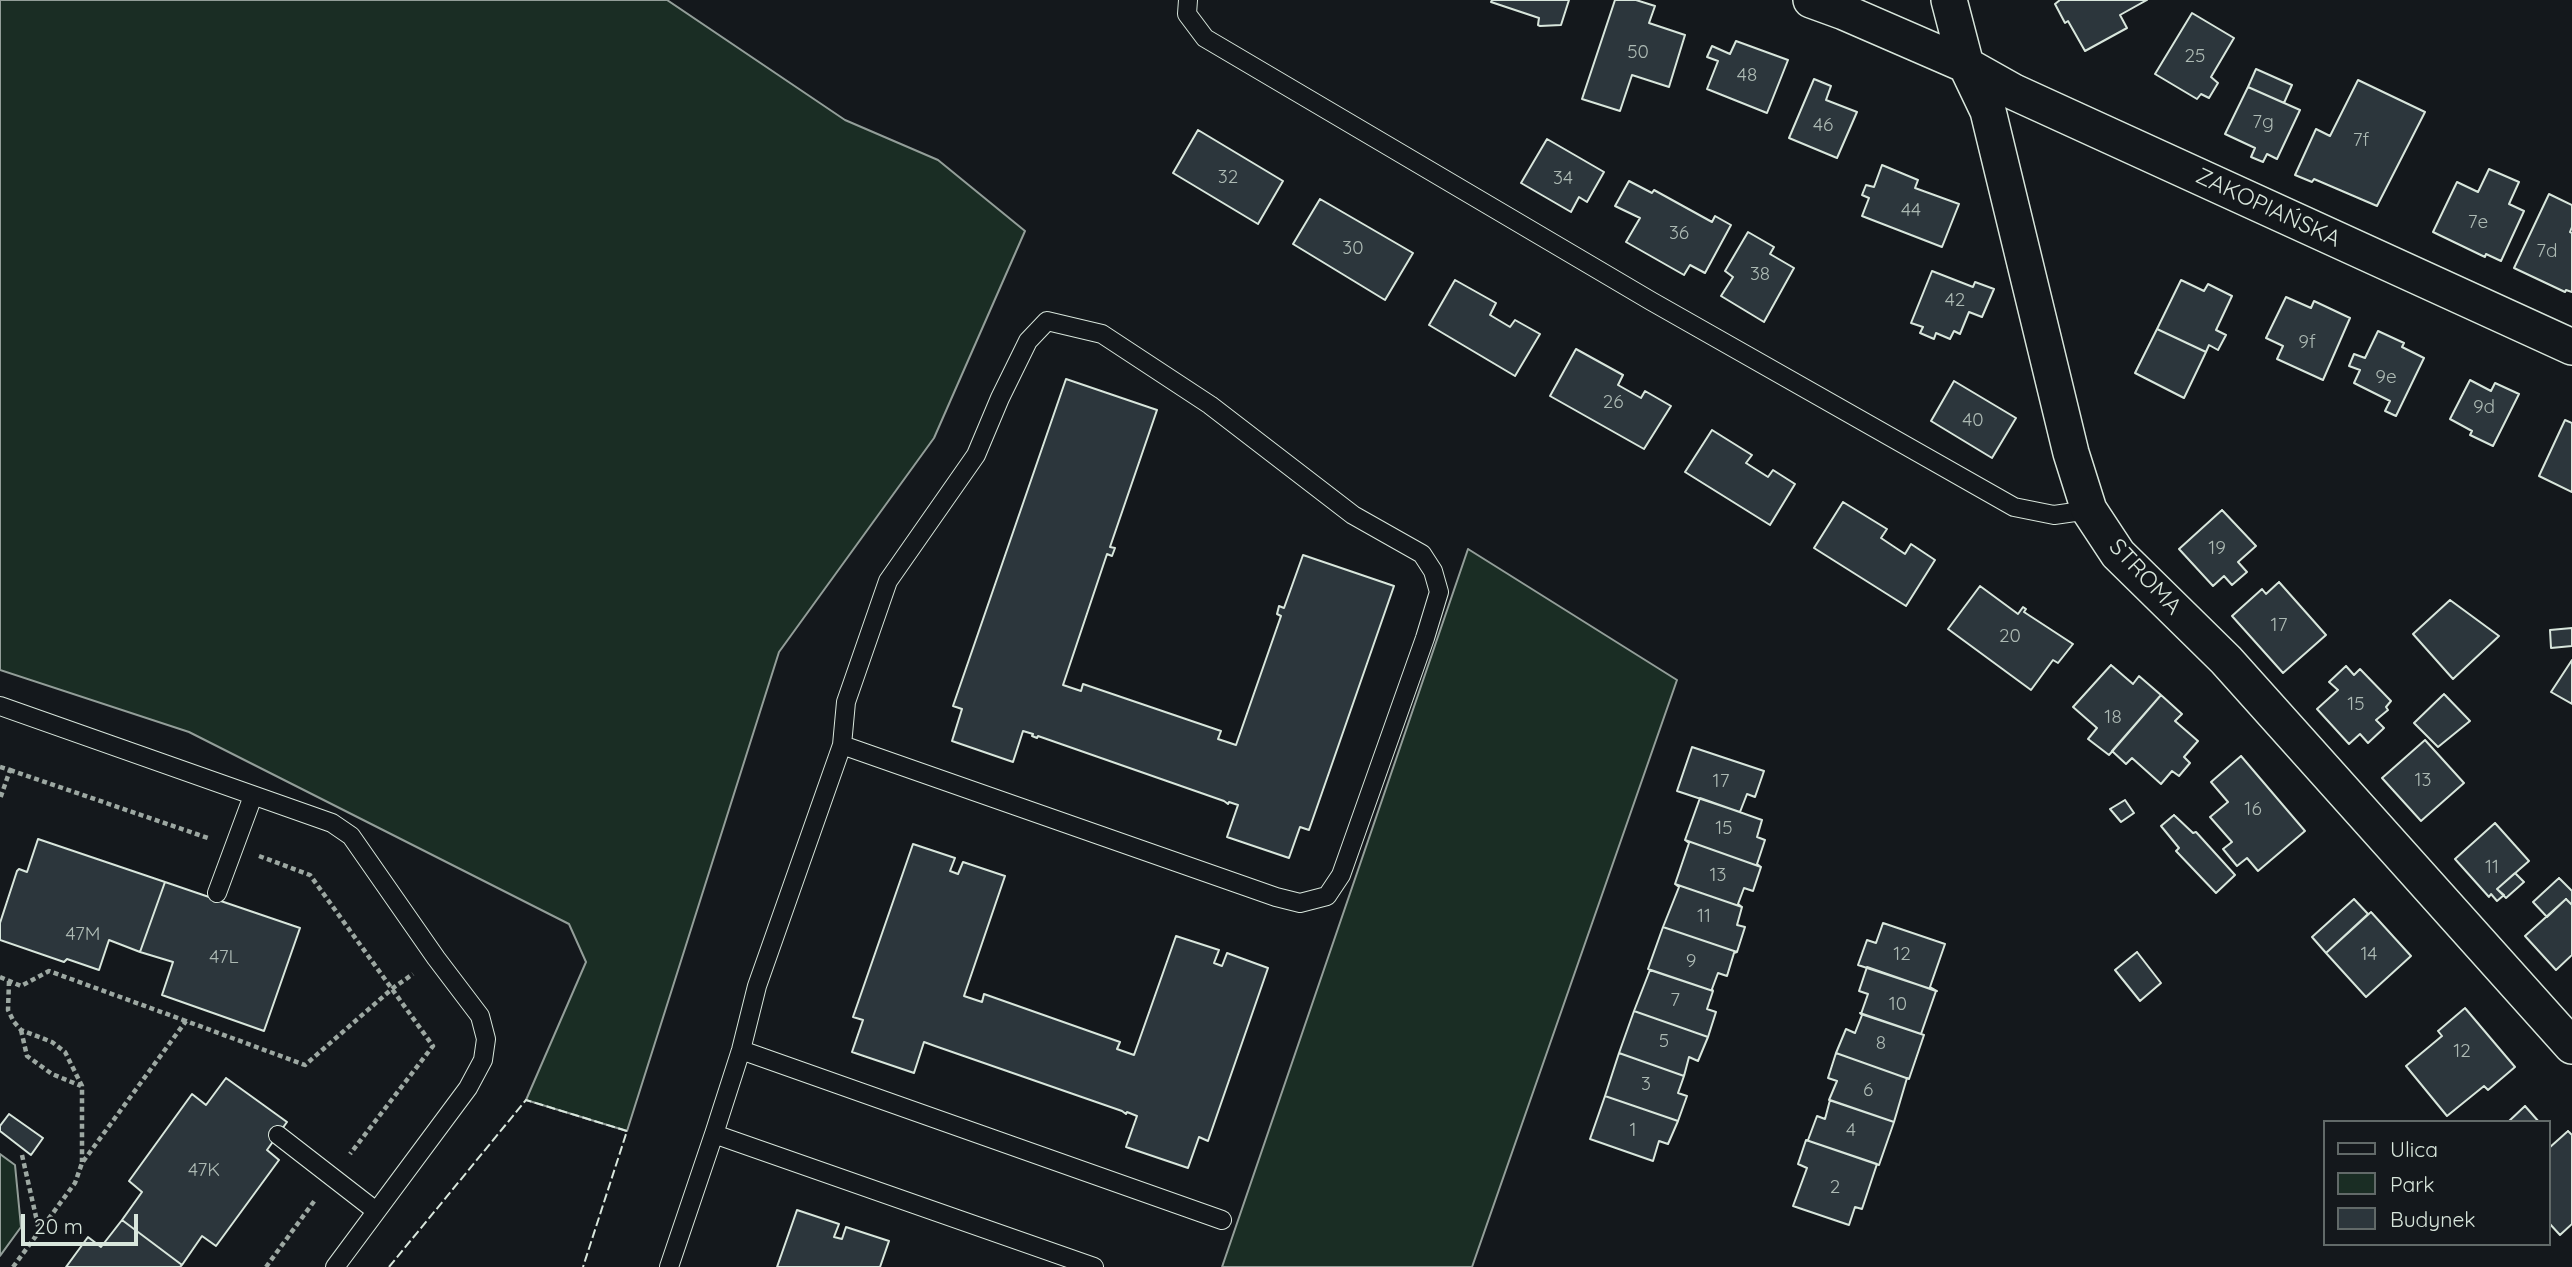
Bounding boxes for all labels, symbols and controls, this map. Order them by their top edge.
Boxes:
house number: 50 [1627,41,1649,63]
house number: 25 [2185,45,2205,67]
house number: 48 [1737,64,1757,86]
house number: 7g [2252,111,2274,133]
house number: 46 [1813,114,1833,136]
house number: 7f [2353,129,2369,151]
street label: ZAKOPIAŃSKA [2191,162,2345,254]
house number: 32 [1218,166,1238,188]
house number: 34 [1553,167,1573,189]
house number: 44 [1901,199,1921,221]
house number: 7e [2468,211,2488,233]
house number: 36 [1669,222,1689,244]
house number: 30 [1342,237,1364,259]
house number: 7d [2536,240,2558,262]
house number: 38 [1750,263,1770,285]
house number: 42 [1945,289,1965,311]
house number: 9f [2298,331,2316,353]
house number: 9e [2375,366,2397,388]
house number: 26 [1603,391,1623,413]
house number: 9d [2473,396,2495,418]
house number: 40 [1962,409,1984,431]
street label: STROMA [2103,533,2187,621]
house number: 19 [2208,537,2226,559]
house number: 17 [2271,614,2287,636]
house number: 20 [1999,625,2021,647]
house number: 15 [2347,693,2365,715]
house number: 18 [2104,706,2122,728]
house number: 13 [2415,769,2431,791]
house number: 17 [1713,770,1729,792]
house number: 16 [2244,798,2262,820]
house number: 15 [1715,817,1733,839]
house number: 11 [2485,856,2499,878]
house number: 13 [1710,864,1726,886]
house number: 11 [1697,905,1711,927]
house number: 47M [66,923,100,945]
house number: 12 [1893,943,1911,965]
house number: 14 [2361,943,2377,965]
house number: 47L [209,946,239,968]
house number: 9 [1686,950,1696,972]
house number: 7 [1670,989,1680,1011]
house number: 10 [1889,993,1907,1015]
house number: 5 [1659,1030,1669,1052]
house number: 8 [1876,1032,1886,1054]
house number: 12 [2453,1040,2471,1062]
house number: 3 [1641,1073,1651,1095]
house number: 6 [1863,1079,1873,1101]
house number: 1 [1629,1119,1637,1141]
house number: 4 [1846,1119,1856,1141]
legend [2324,1120,2551,1246]
text: Ulica [2390,1136,2438,1162]
house number: 47K [188,1159,220,1181]
text: Park [2390,1171,2434,1197]
house number: 2 [1830,1176,1840,1198]
scale bar [24,1200,142,1244]
text: Budynek [2390,1206,2476,1232]
text: 20 m [34,1213,83,1239]

